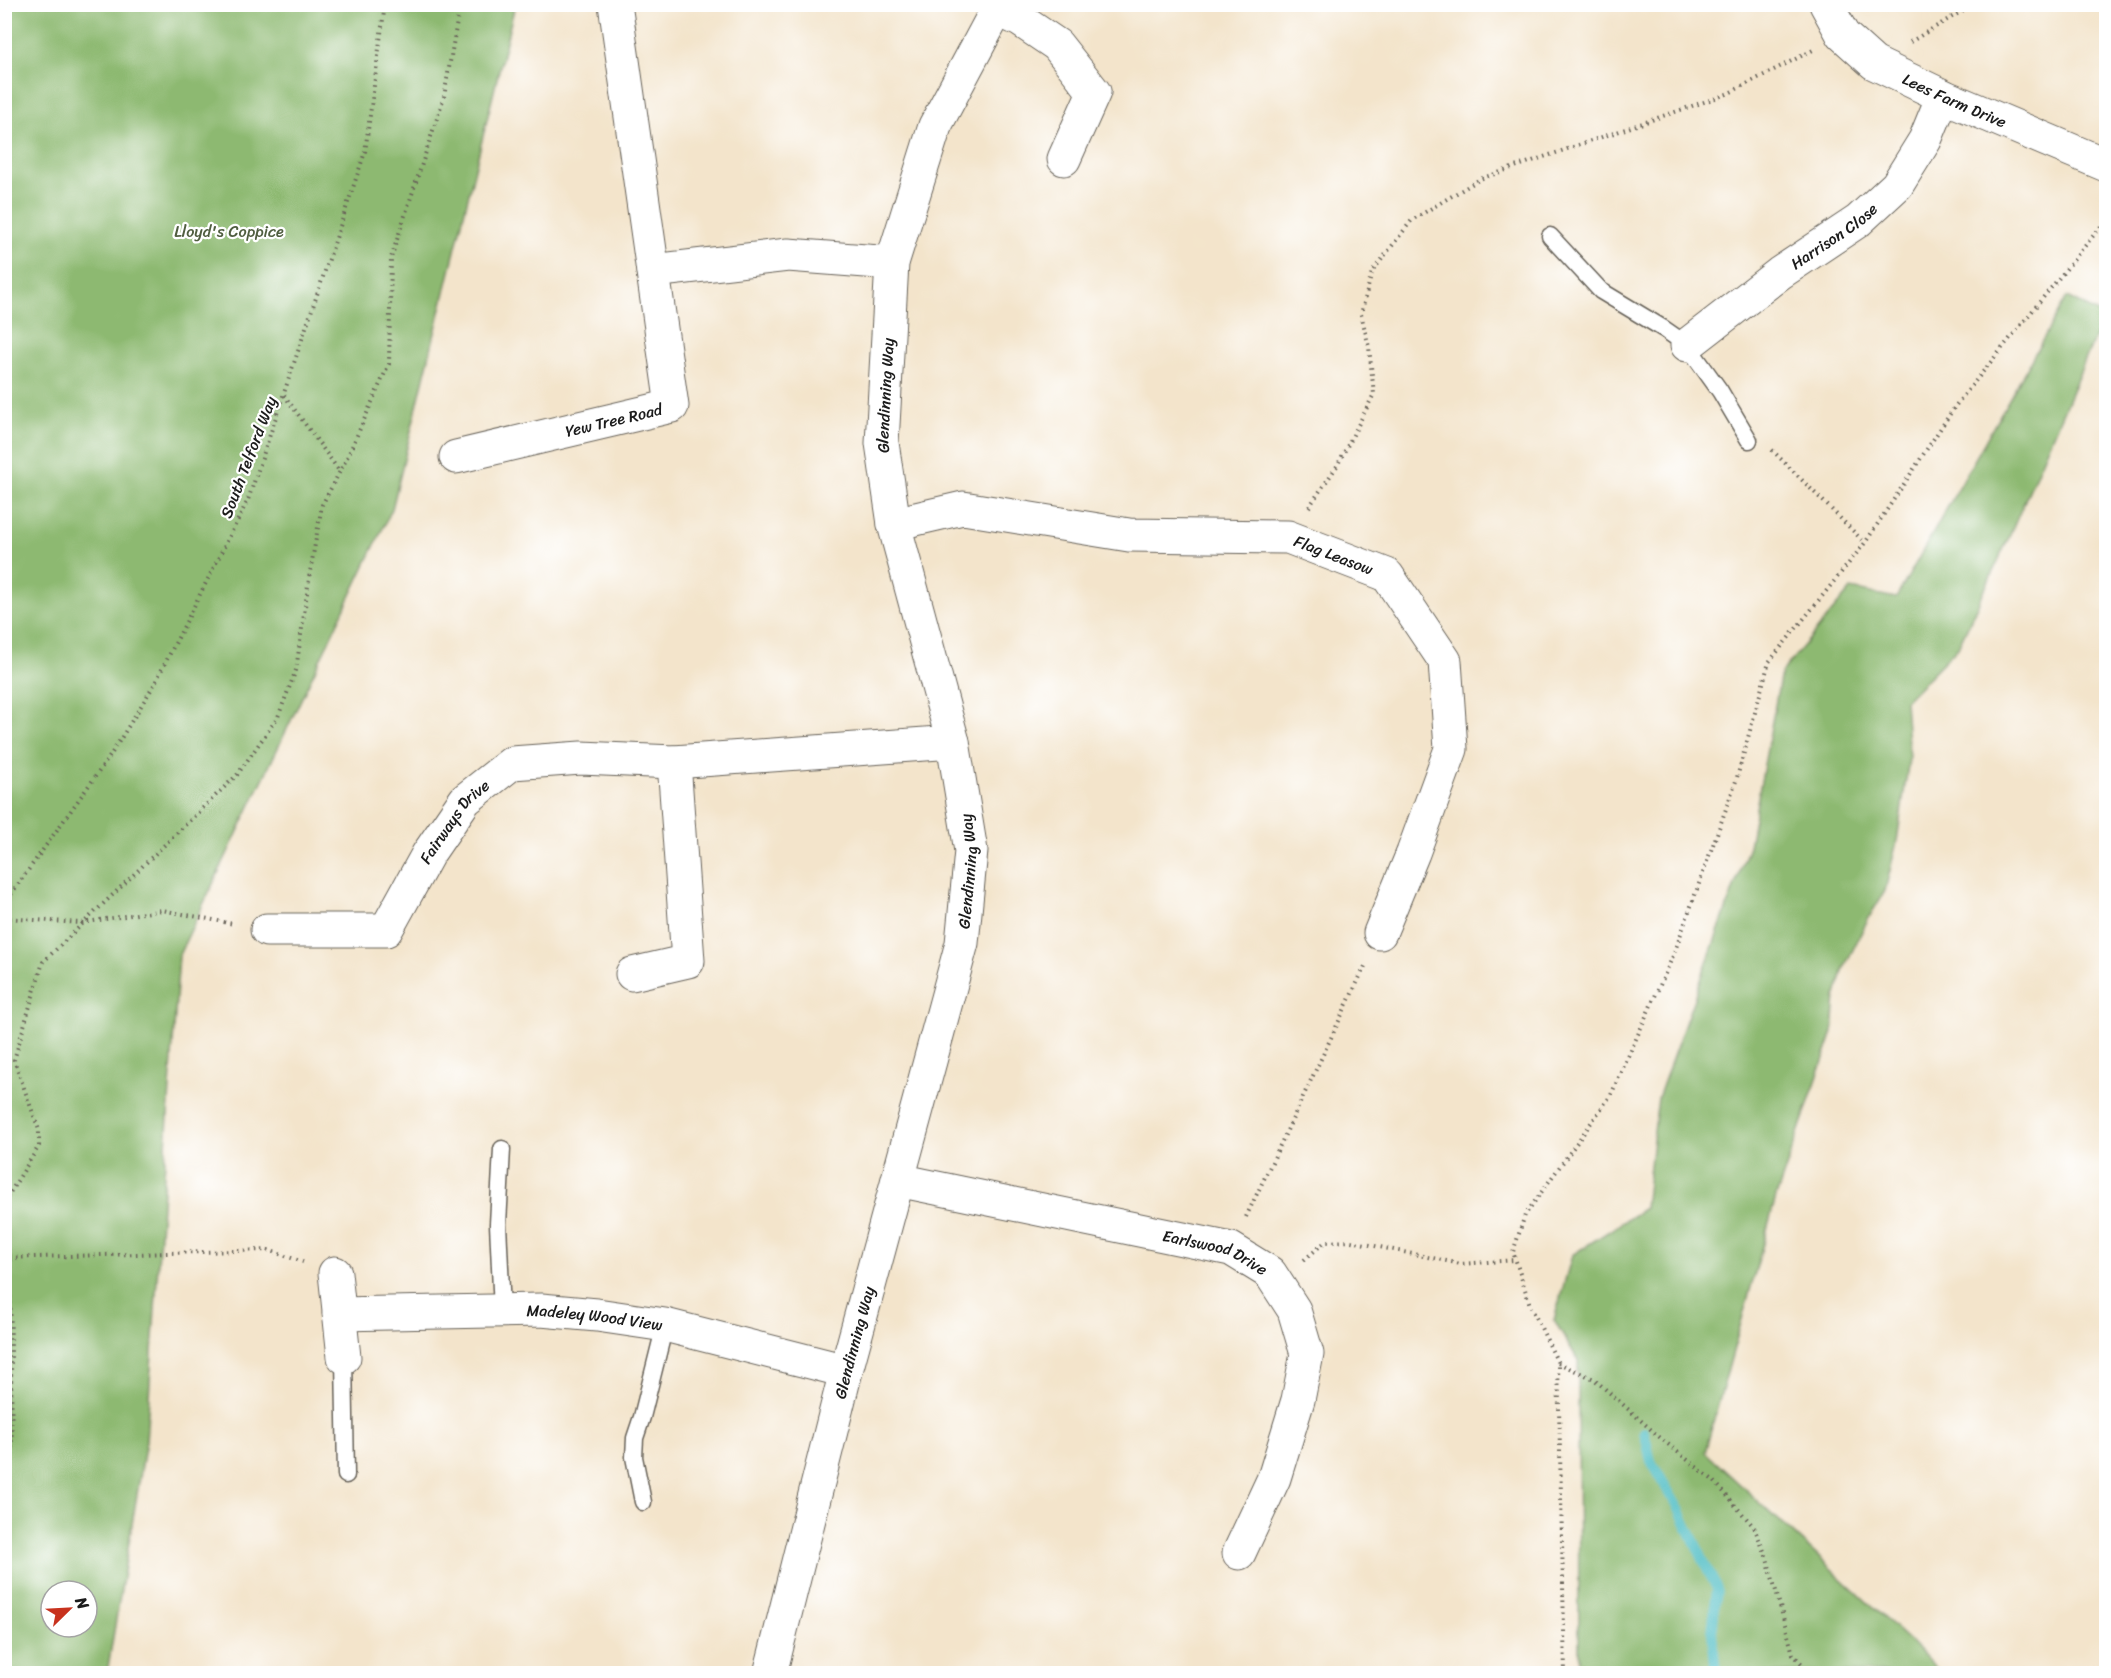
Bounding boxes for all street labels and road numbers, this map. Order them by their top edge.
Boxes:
street label: Lees Farm Drive [1897,65,2011,136]
street label: Harrison Close [1784,195,1885,277]
street label: Glendinning Way [868,336,903,455]
street label: South Telford Way [212,391,285,522]
street label: Yew Tree Road [563,394,667,446]
street label: Flag Leasow [1290,527,1378,584]
street label: Fairways Drive [411,772,496,869]
street label: Glendinning Way [949,811,987,930]
street label: Earlswood Drive [1160,1221,1273,1283]
street label: Glendinning Way [826,1282,884,1402]
street label: Madeley Wood View [526,1296,665,1339]

